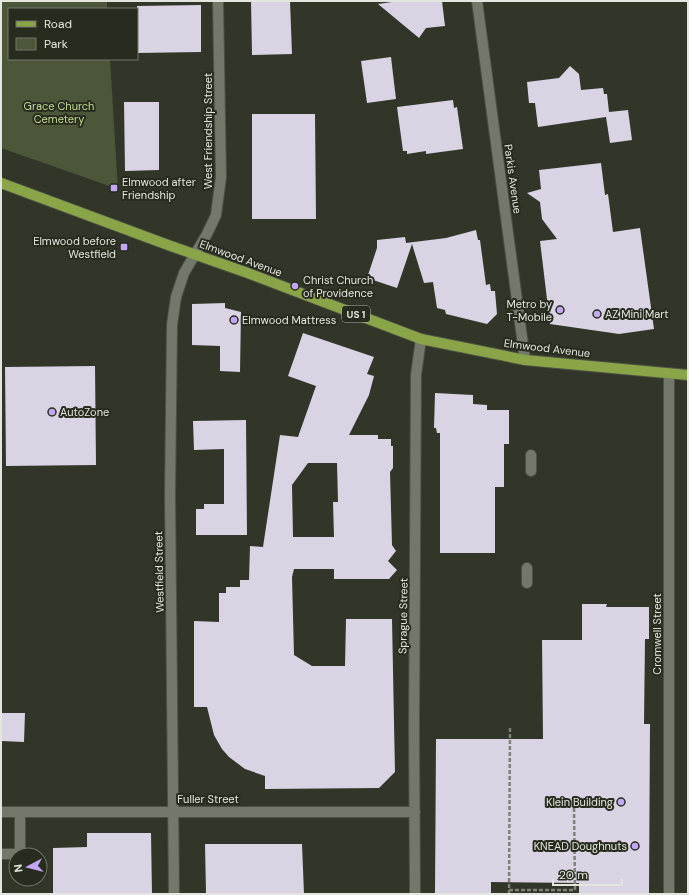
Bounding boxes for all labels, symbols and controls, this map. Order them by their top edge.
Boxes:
legend [8,8,138,60]
text: Road [44,16,72,32]
text: Park [44,36,68,52]
street label: West Friendship Street [201,73,215,189]
park label: Grace Church Cemetery [24,99,94,126]
street label: Parkis Avenue [501,143,525,215]
place label: Elmwood after Friendship [122,175,196,202]
marker: Elmwood after Friendship [109,183,119,193]
place label: Elmwood before Westfield [33,234,116,261]
street label: Elmwood Avenue [198,237,284,279]
marker: Elmwood before Westfield [119,242,129,252]
place label: Christ Church of Providence [303,273,373,300]
marker: Christ Church of Providence [290,281,300,291]
place label: Metro by T-Mobile [506,297,552,324]
marker: Metro by T-Mobile [555,305,565,315]
road number: US 1 [342,306,370,322]
place label: AZ Mini Mart [605,307,669,321]
marker: AZ Mini Mart [592,309,602,319]
place label: Elmwood Mattress [242,313,336,327]
marker: Elmwood Mattress [229,315,239,325]
street label: Elmwood Avenue [503,336,591,360]
place label: AutoZone [60,405,109,419]
marker: AutoZone [47,407,57,417]
street label: Westfield Street [151,531,167,613]
street label: Sprague Street [395,578,411,654]
street label: Cromwell Street [650,593,664,675]
street label: Fuller Street [177,792,239,806]
place label: Klein Building [546,795,613,809]
marker: Klein Building [616,797,626,807]
place label: KNEAD Doughnuts [534,839,627,853]
marker: KNEAD Doughnuts [630,841,640,851]
north arrow [8,847,48,887]
scale bar [553,861,622,887]
text: N [11,863,26,873]
text: 20 m [559,867,588,883]

